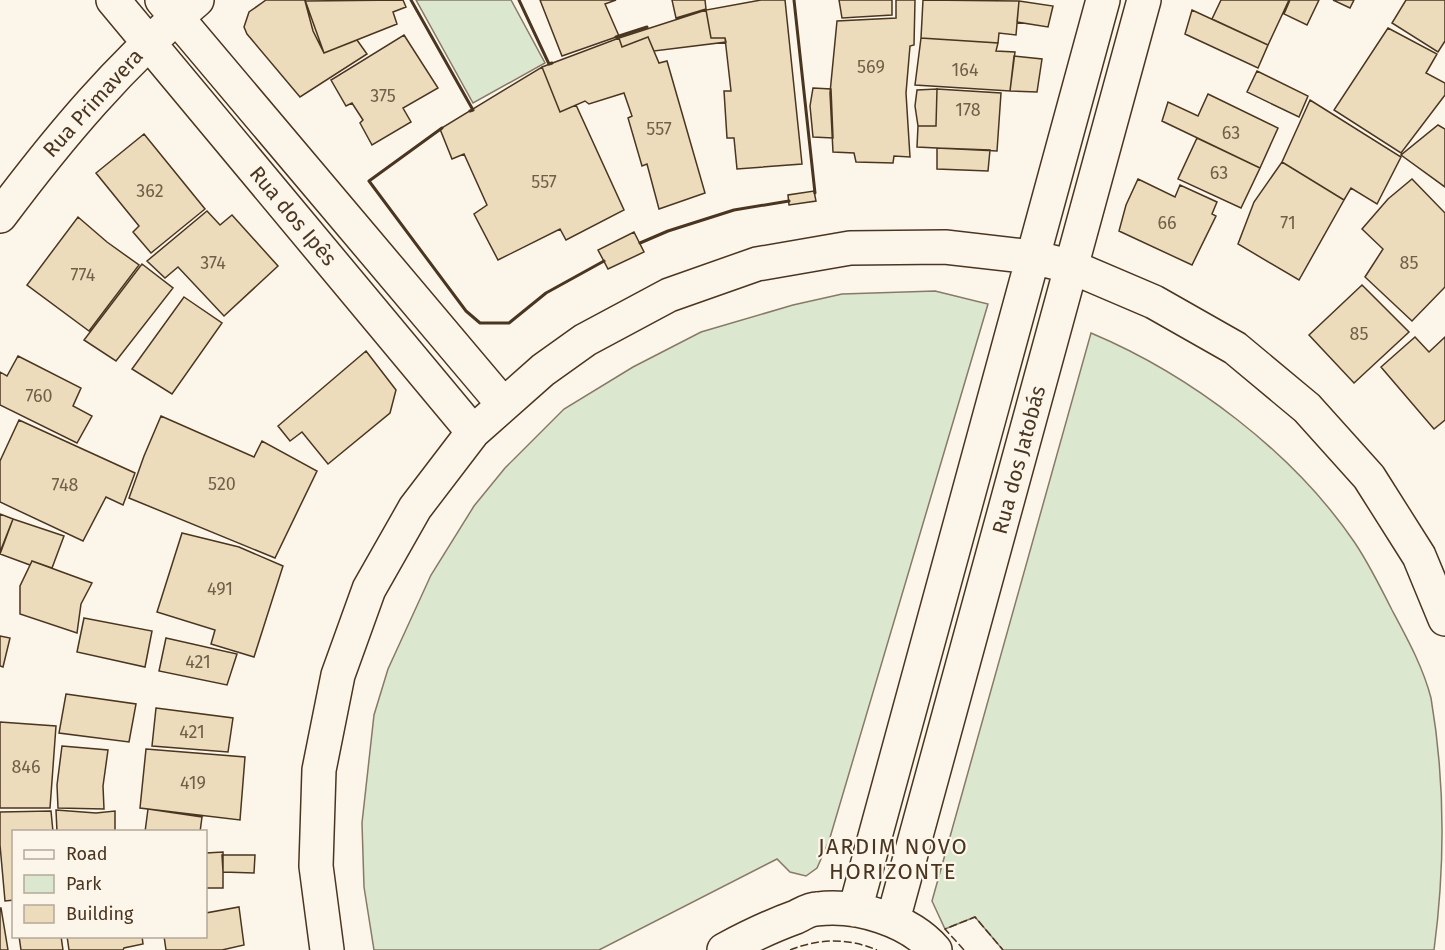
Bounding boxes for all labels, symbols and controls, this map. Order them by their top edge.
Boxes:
street label: Rua Primavera [37,43,149,163]
house number: 569 [857,56,885,78]
house number: 164 [952,59,979,81]
house number: 375 [370,85,396,107]
house number: 178 [955,99,981,121]
house number: 557 [646,118,672,140]
house number: 63 [1222,122,1240,144]
street label: Rua dos Ipês [244,161,342,271]
house number: 63 [1210,162,1228,184]
house number: 557 [531,171,557,193]
house number: 362 [136,180,164,202]
house number: 66 [1157,212,1177,234]
house number: 71 [1280,212,1296,234]
house number: 374 [200,252,226,274]
house number: 85 [1400,252,1418,274]
house number: 774 [71,264,96,286]
house number: 85 [1350,323,1368,345]
street label: Rua dos Jatobás [987,383,1051,537]
house number: 760 [25,385,53,407]
house number: 520 [208,473,236,495]
house number: 748 [52,474,78,496]
house number: 491 [207,578,233,600]
house number: 421 [185,651,211,673]
house number: 421 [179,721,205,743]
house number: 846 [11,756,41,778]
house number: 419 [180,772,206,794]
legend [12,830,207,938]
district label: JARDIM NOVO HORIZONTE [818,833,968,885]
text: Road [66,843,108,865]
text: Park [66,873,102,895]
text: Building [66,903,134,925]

